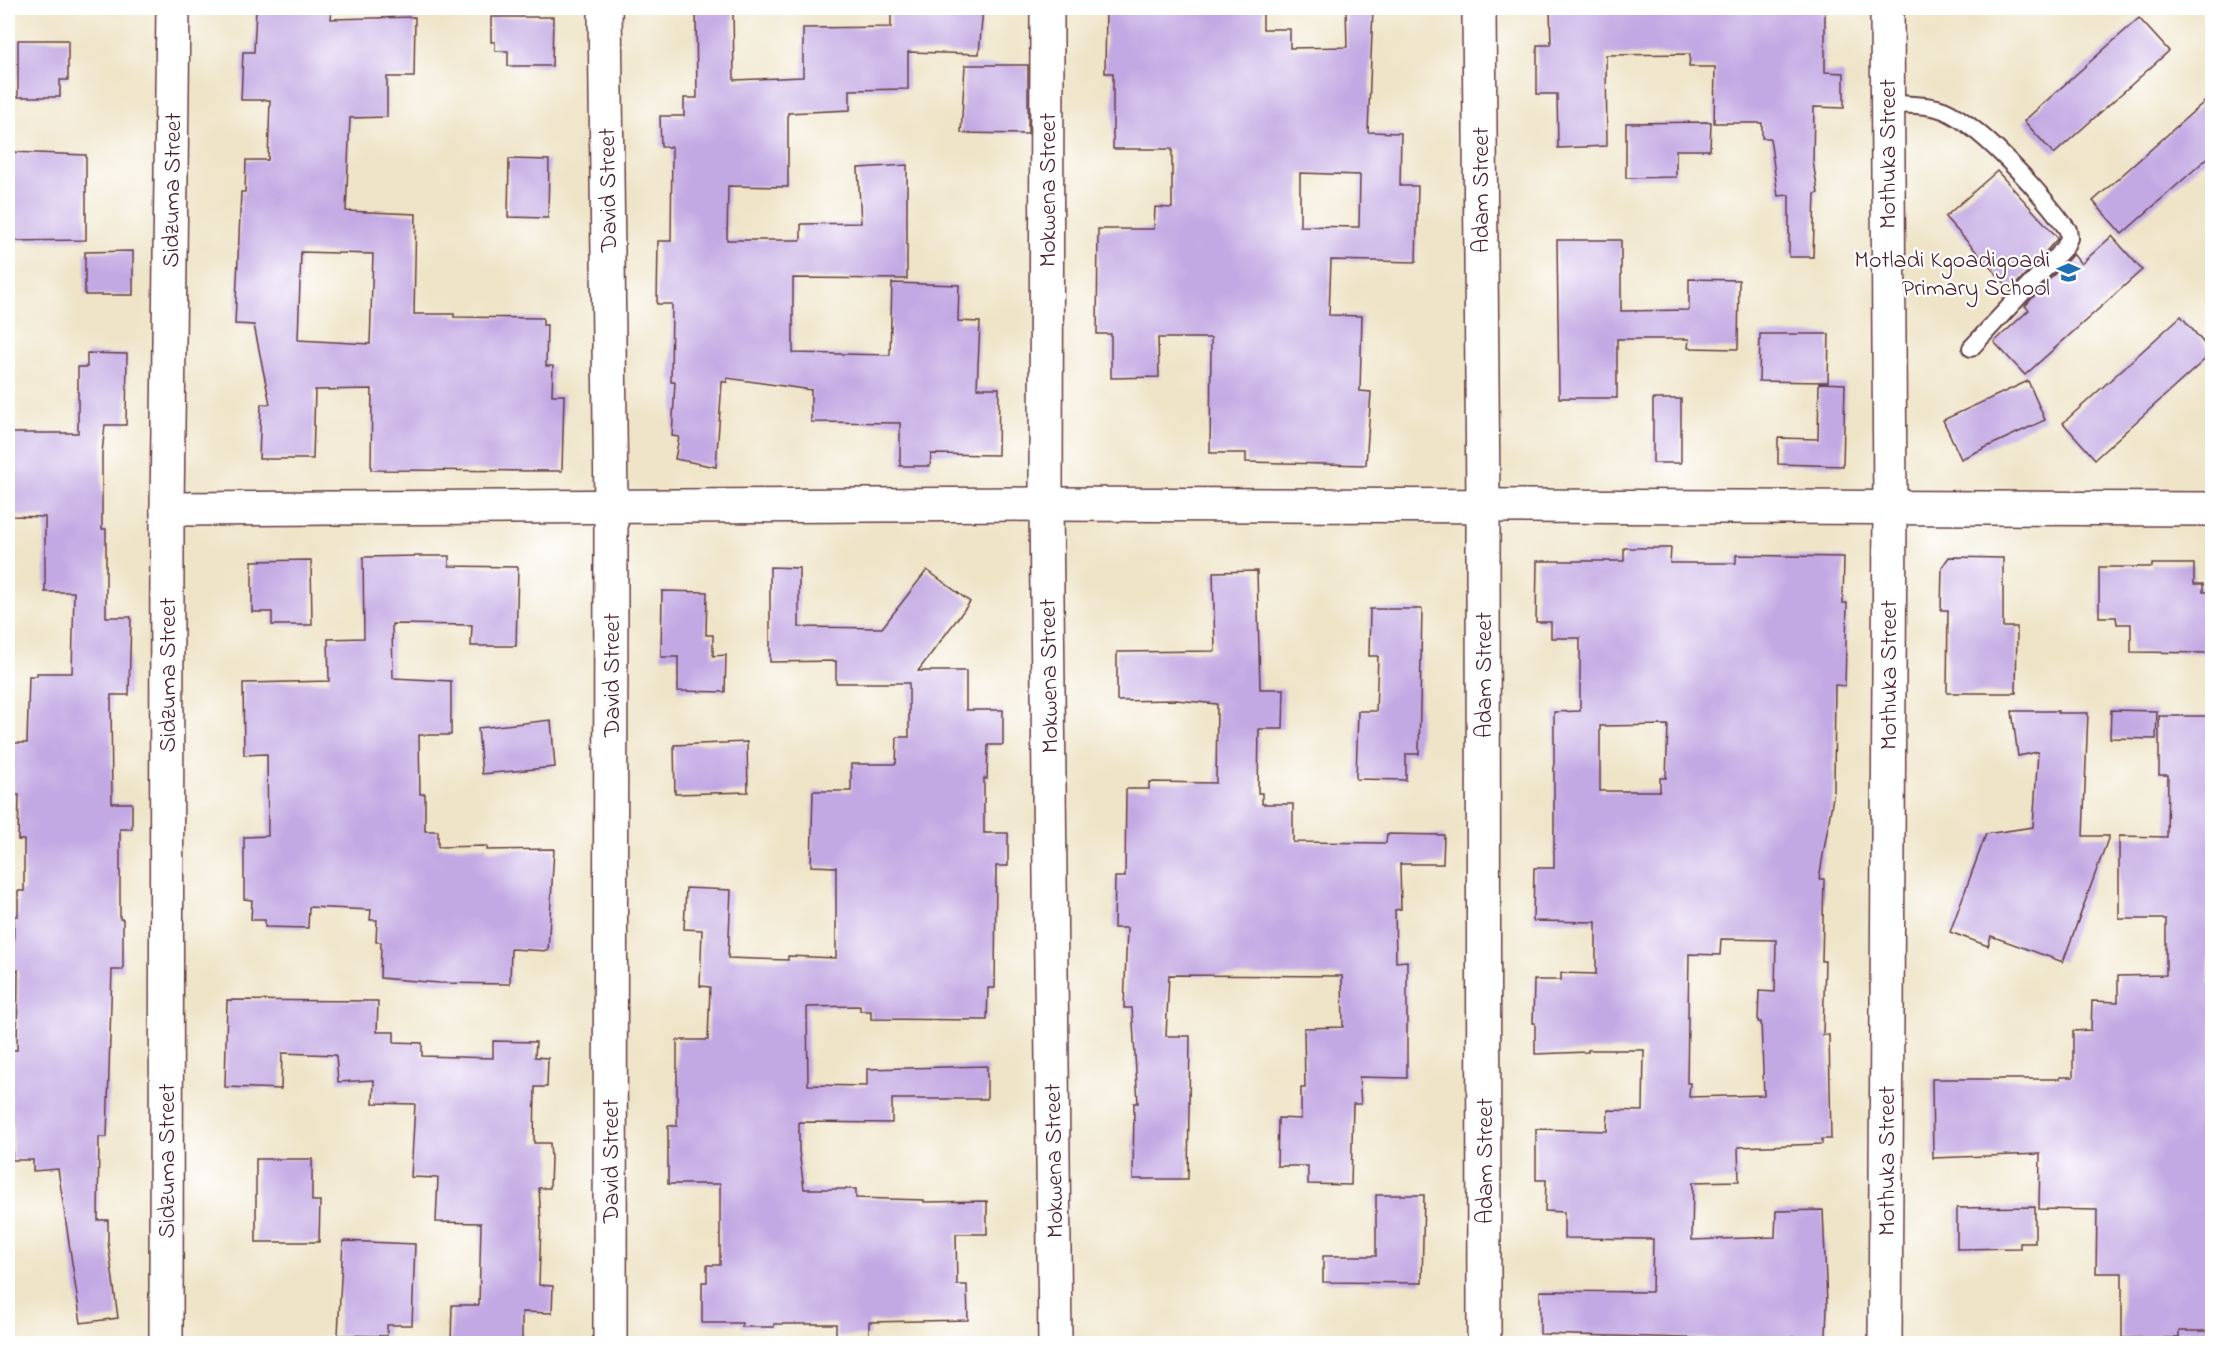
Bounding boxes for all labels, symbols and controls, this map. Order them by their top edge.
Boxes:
street label: Mothuka Street [1872,79,1907,229]
street label: Sidzuma Street [155,112,192,268]
street label: Mokwena Street [1032,113,1067,267]
street label: Adam Street [1465,127,1500,253]
street label: David Street [591,128,628,253]
place label: Motladi Kgoadigoadi Primary School [1854,244,2050,308]
school or university icon: Motladi Kgoadigoadi Primary School [2055,260,2081,286]
street label: Sidzuma Street [152,598,187,753]
street label: Mokwena Street [1032,598,1069,754]
street label: Mothuka Street [1873,600,1908,750]
street label: Adam Street [1468,612,1503,738]
street label: David Street [596,613,631,738]
street label: Mokwena Street [1037,1083,1074,1239]
street label: Sidzuma Street [151,1084,186,1239]
street label: Mothuka Street [1871,1086,1906,1236]
street label: Adam Street [1469,1098,1504,1224]
street label: David Street [595,1099,630,1224]

